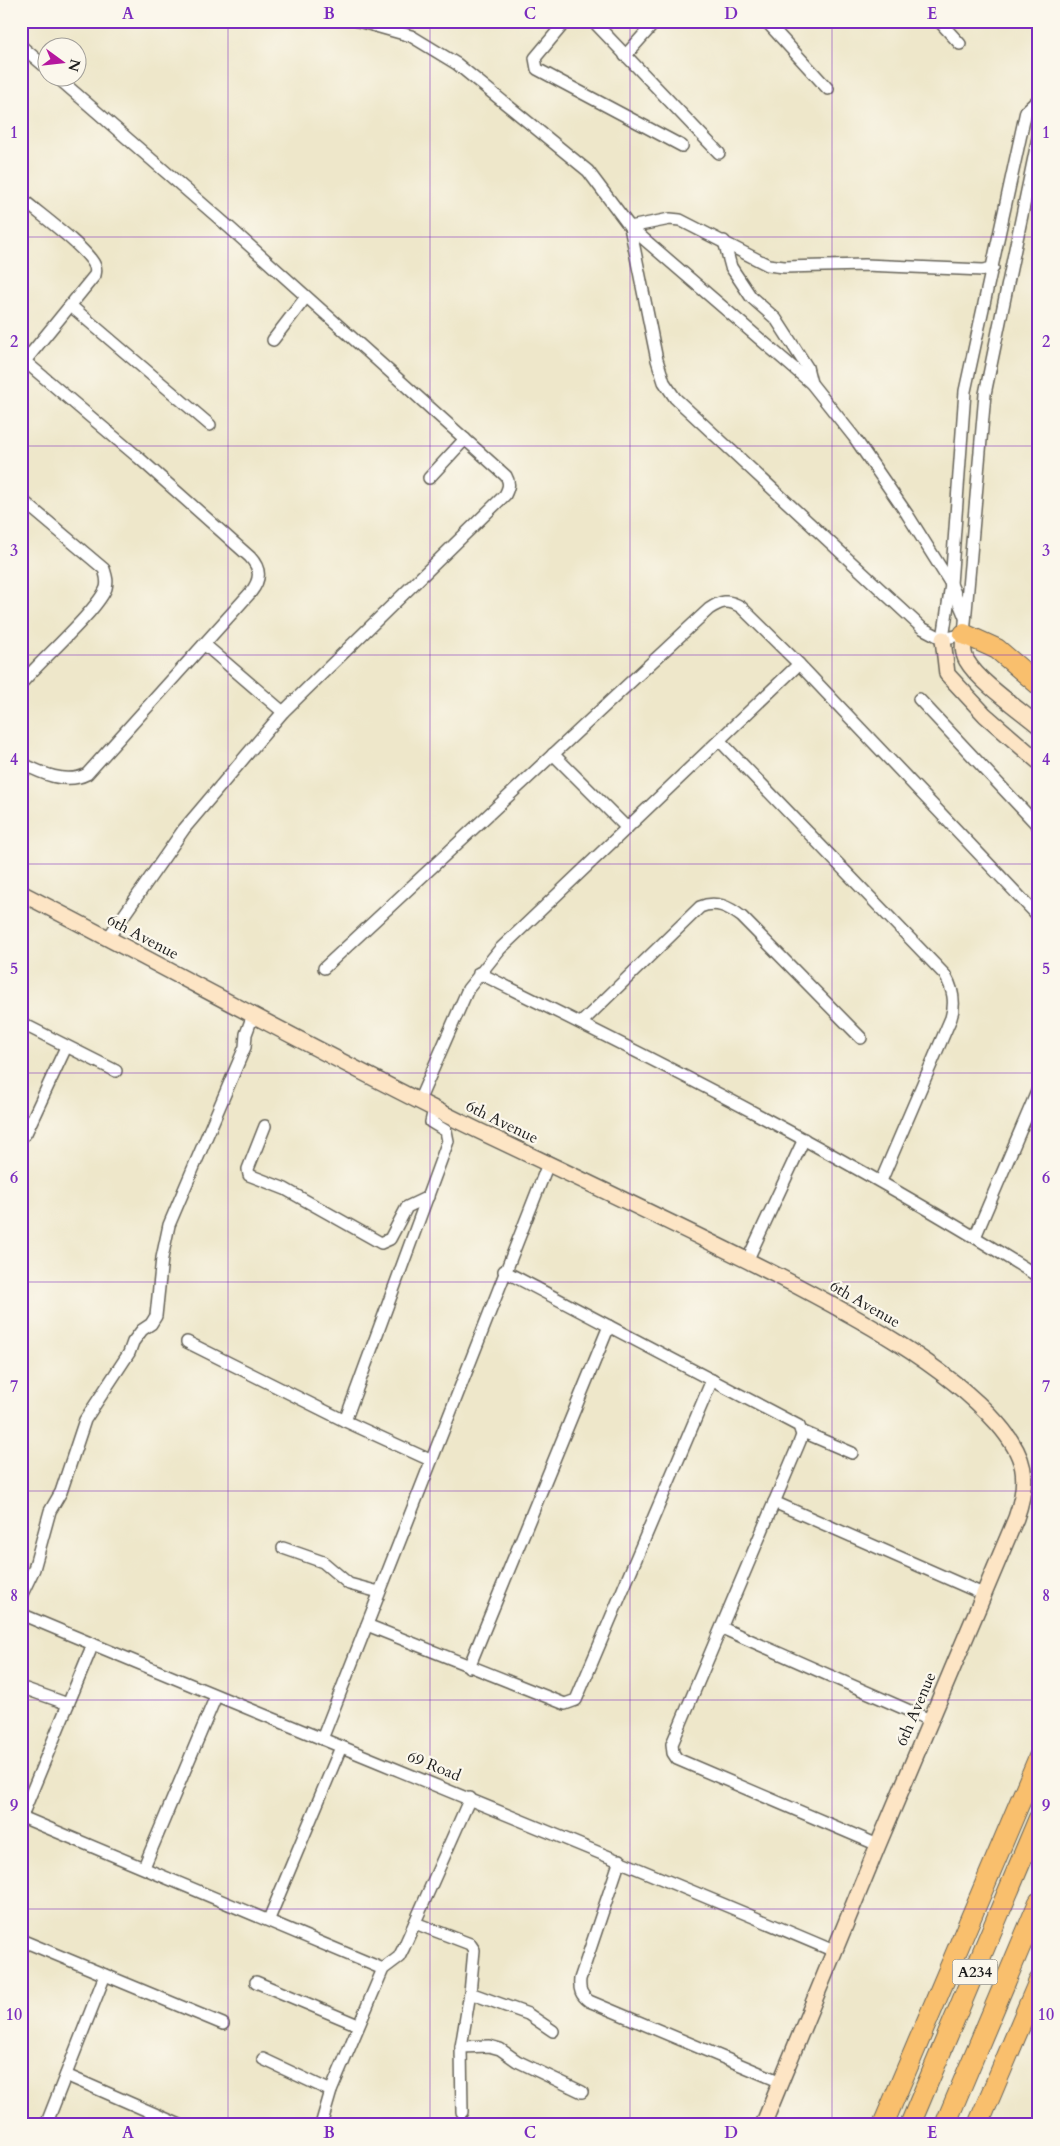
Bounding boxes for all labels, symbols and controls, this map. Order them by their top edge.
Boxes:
text: A [122,3,134,25]
text: B [323,3,335,25]
text: C [524,3,536,25]
text: D [724,3,738,25]
text: E [927,3,937,25]
north arrow [38,38,88,88]
text: N [63,57,85,74]
text: 1 [10,122,18,144]
text: 1 [1042,122,1050,144]
text: 2 [10,331,18,353]
text: 2 [1042,331,1050,353]
text: 3 [10,540,18,562]
text: 3 [1042,540,1050,562]
text: 4 [10,749,18,771]
text: 4 [1042,749,1050,771]
street label: 6th Avenue [103,909,183,965]
text: 5 [10,958,18,980]
text: 5 [1042,958,1050,980]
street label: 6th Avenue [462,1095,542,1149]
text: 6 [10,1167,18,1189]
text: 6 [1042,1167,1050,1189]
street label: 6th Avenue [826,1275,904,1333]
text: 7 [10,1376,18,1398]
text: 7 [1042,1376,1050,1398]
text: 8 [10,1585,18,1607]
text: 8 [1042,1585,1050,1607]
street label: 6th Avenue [891,1669,941,1749]
street label: 69 Road [404,1745,464,1787]
text: 9 [10,1795,18,1817]
text: 9 [1042,1795,1050,1817]
road number: A234 [952,1960,998,1984]
text: 10 [6,2004,22,2026]
text: 10 [1038,2004,1054,2026]
text: A [122,2122,134,2144]
text: B [323,2122,335,2144]
text: C [524,2122,536,2144]
text: D [724,2122,738,2144]
text: E [927,2122,937,2144]

